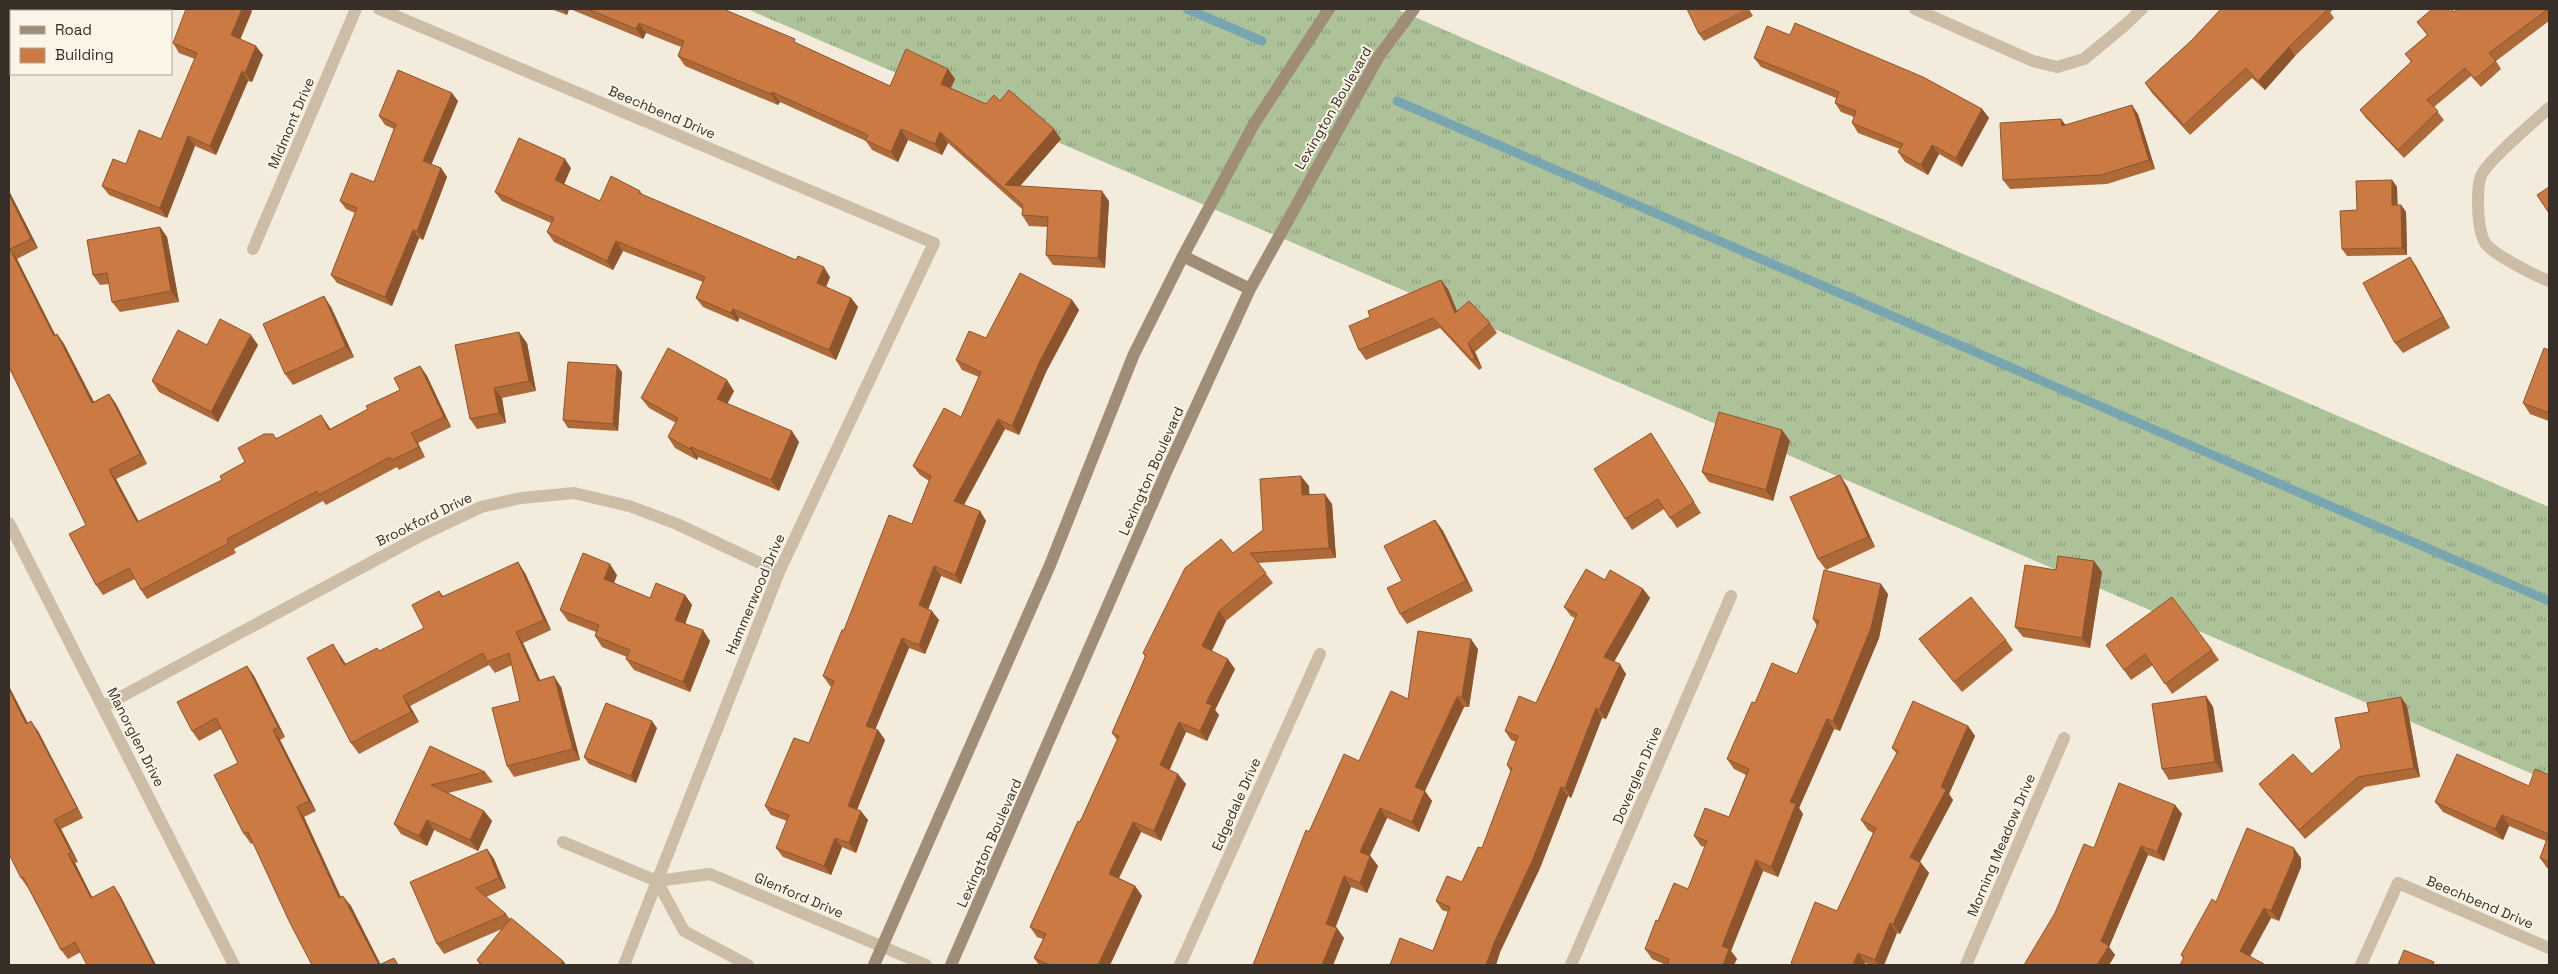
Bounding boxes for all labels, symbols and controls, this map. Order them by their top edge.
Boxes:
legend [10,10,172,75]
text: Road [55,20,92,39]
street label: Lexington Boulevard [1290,43,1376,173]
text: Building [55,45,114,64]
street label: Midmont Drive [264,75,318,171]
street label: Beechbend Drive [606,81,718,143]
street label: Lexington Boulevard [1114,404,1188,538]
street label: Brookford Drive [373,488,475,550]
street label: Hammerwood Drive [721,531,789,657]
street label: Manorglen Drive [103,684,169,790]
street label: Doverglen Drive [1608,723,1666,827]
street label: Edgedale Drive [1207,755,1265,853]
street label: Morning Meadow Drive [1963,771,2039,919]
street label: Lexington Boulevard [952,776,1026,910]
street label: Glenford Drive [752,868,846,922]
street label: Beechbend Drive [2424,871,2536,933]

